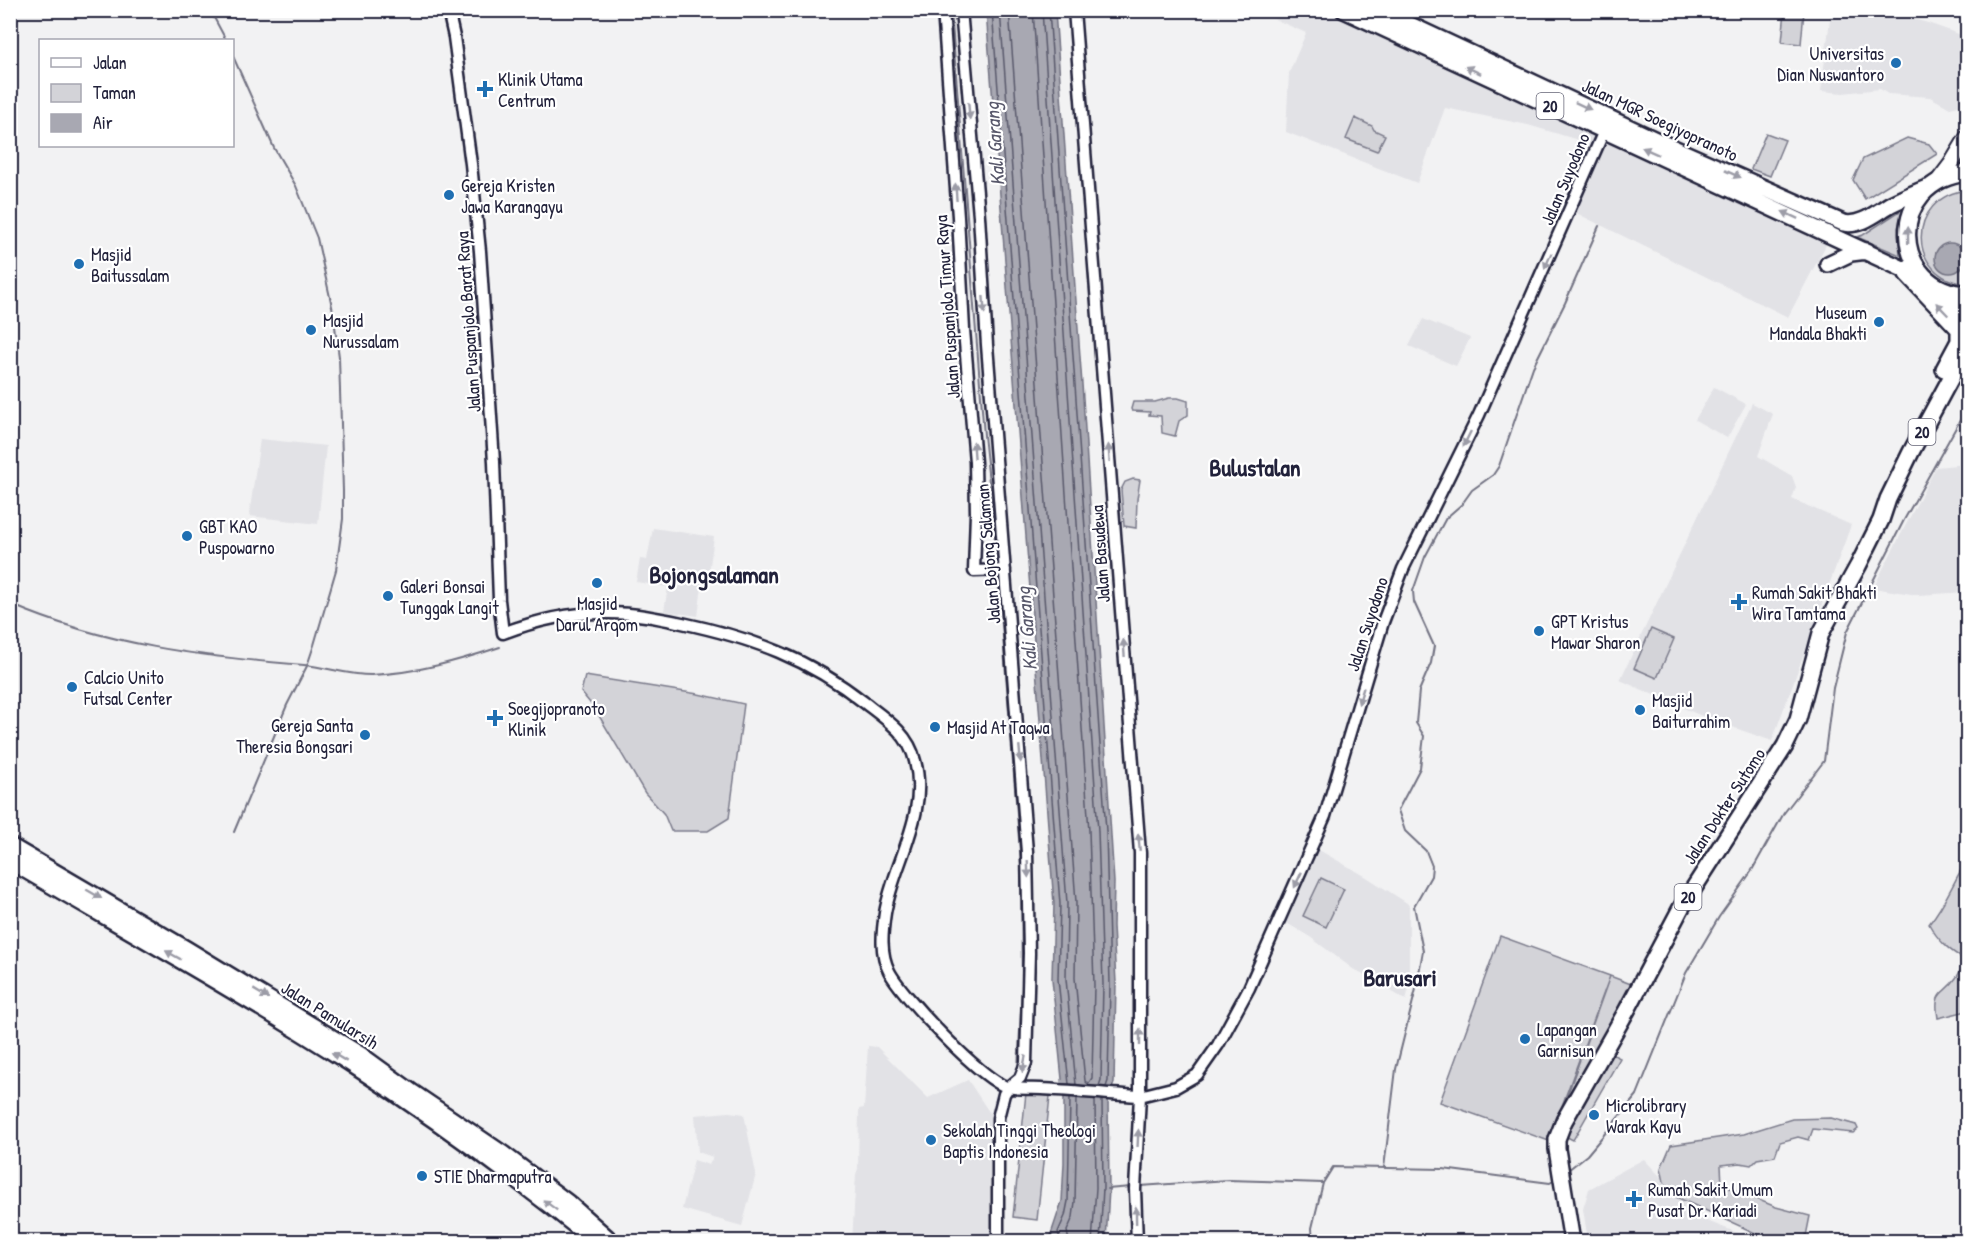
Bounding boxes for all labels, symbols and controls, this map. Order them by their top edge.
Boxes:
legend [39,39,234,147]
place label: Universitas Dian Nuswantoro [1777,41,1884,87]
text: Jalan [93,50,127,75]
marker: Universitas Dian Nuswantoro [1889,56,1903,70]
one-way arrow [1464,66,1481,75]
place label: Klinik Utama Centrum [498,67,582,113]
street label: Jalan MGR Soegiyopranoto [1578,73,1742,167]
text: Taman [93,80,136,105]
marker: Klinik Utama Centrum [476,80,494,98]
road number: 20 [1536,93,1564,119]
water label: Kali Garang [978,100,1011,187]
one-way arrow [965,101,974,120]
one-way arrow [1574,101,1591,110]
text: Air [93,110,113,135]
street label: Jalan Suyodono [1534,129,1596,229]
one-way arrow [1642,147,1659,156]
one-way arrow [1724,169,1742,179]
place label: Gereja Kristen Jawa Karangayu [461,173,563,219]
one-way arrow [951,183,961,202]
marker: Gereja Kristen Jawa Karangayu [442,188,456,202]
one-way arrow [1781,211,1798,220]
street label: Jalan Puspanjolo Timur Raya [928,214,966,400]
one-way arrow [1903,225,1913,244]
street label: Jalan Puspanjolo Barat Raya [449,231,487,413]
place label: Masjid Baitussalam [91,242,170,288]
one-way arrow [1543,253,1552,270]
marker: Masjid Baitussalam [72,257,86,271]
one-way arrow [979,296,989,315]
place label: Museum Mandala Bhakti [1770,300,1867,346]
one-way arrow [1935,303,1949,317]
place label: Masjid Nurussalam [323,308,399,354]
marker: Museum Mandala Bhakti [1872,315,1886,329]
marker: Masjid Nurussalam [304,323,318,337]
road number: 20 [1908,419,1936,445]
one-way arrow [1463,431,1472,448]
one-way arrow [969,440,979,459]
one-way arrow [1104,444,1114,463]
district label: Bulustalan [1209,451,1301,483]
street label: Jalan Bojong Salaman [969,483,1007,625]
street label: Jalan Basudewa [1084,504,1116,604]
place label: GBT KAO Puspowarno [199,514,274,560]
marker: GBT KAO Puspowarno [180,529,194,543]
district label: Bojongsalaman [649,558,779,591]
place label: Galeri Bonsai Tunggak Langit [400,574,499,620]
street label: Jalan Suyodono [1340,574,1394,674]
marker: Masjid Darul Arqom [590,576,604,590]
place label: Rumah Sakit Bhakti Wira Tamtama [1752,580,1877,626]
water label: Kali Garang [1009,585,1044,672]
marker: Galeri Bonsai Tunggak Langit [381,589,395,603]
place label: Masjid Darul Arqom [556,591,638,637]
marker: Rumah Sakit Bhakti Wira Tamtama [1730,593,1748,611]
place label: GPT Kristus Mawar Sharon [1551,609,1640,655]
marker: GPT Kristus Mawar Sharon [1532,624,1546,638]
one-way arrow [1119,638,1129,657]
place label: Calcio Unito Futsal Center [83,665,173,711]
marker: Calcio Unito Futsal Center [65,680,79,694]
one-way arrow [1356,687,1365,705]
place label: Masjid Baiturrahim [1652,688,1730,734]
place label: Soegijopranoto Klinik [508,696,605,742]
marker: Masjid Baiturrahim [1633,703,1647,717]
marker: Soegijopranoto Klinik [486,709,504,727]
place label: Gereja Santa Theresia Bongsari [236,713,353,759]
place label: Masjid At Taqwa [947,715,1049,740]
marker: Masjid At Taqwa [928,720,942,734]
marker: Gereja Santa Theresia Bongsari [358,728,372,742]
street label: Jalan Dokter Sutomo [1677,743,1771,869]
one-way arrow [1015,744,1025,763]
one-way arrow [1135,833,1144,852]
one-way arrow [1023,860,1032,879]
one-way arrow [1293,872,1303,890]
road number: 20 [1674,884,1702,910]
one-way arrow [85,889,102,899]
one-way arrow [164,950,181,960]
district label: Barusari [1363,961,1437,993]
street label: Jalan Pamularsih [277,975,384,1055]
one-way arrow [253,989,269,1000]
place label: Lapangan Garnisun [1537,1017,1597,1063]
one-way arrow [1135,1028,1145,1047]
marker: Lapangan Garnisun [1518,1032,1532,1046]
one-way arrow [331,1051,347,1062]
one-way arrow [1019,1055,1028,1074]
place label: Microlibrary Warak Kayu [1606,1093,1687,1139]
marker: Microlibrary Warak Kayu [1587,1108,1601,1122]
place label: Sekolah Tinggi Theologi Baptis Indonesia [943,1118,1096,1164]
one-way arrow [1133,1129,1142,1148]
marker: Sekolah Tinggi Theologi Baptis Indonesia [924,1133,938,1147]
place label: STIE Dharmaputra [434,1164,552,1189]
marker: STIE Dharmaputra [415,1169,429,1183]
place label: Rumah Sakit Umum Pusat Dr. Kariadi [1648,1177,1773,1223]
marker: Rumah Sakit Umum Pusat Dr. Kariadi [1625,1190,1643,1208]
one-way arrow [542,1199,558,1211]
one-way arrow [1132,1206,1141,1225]

